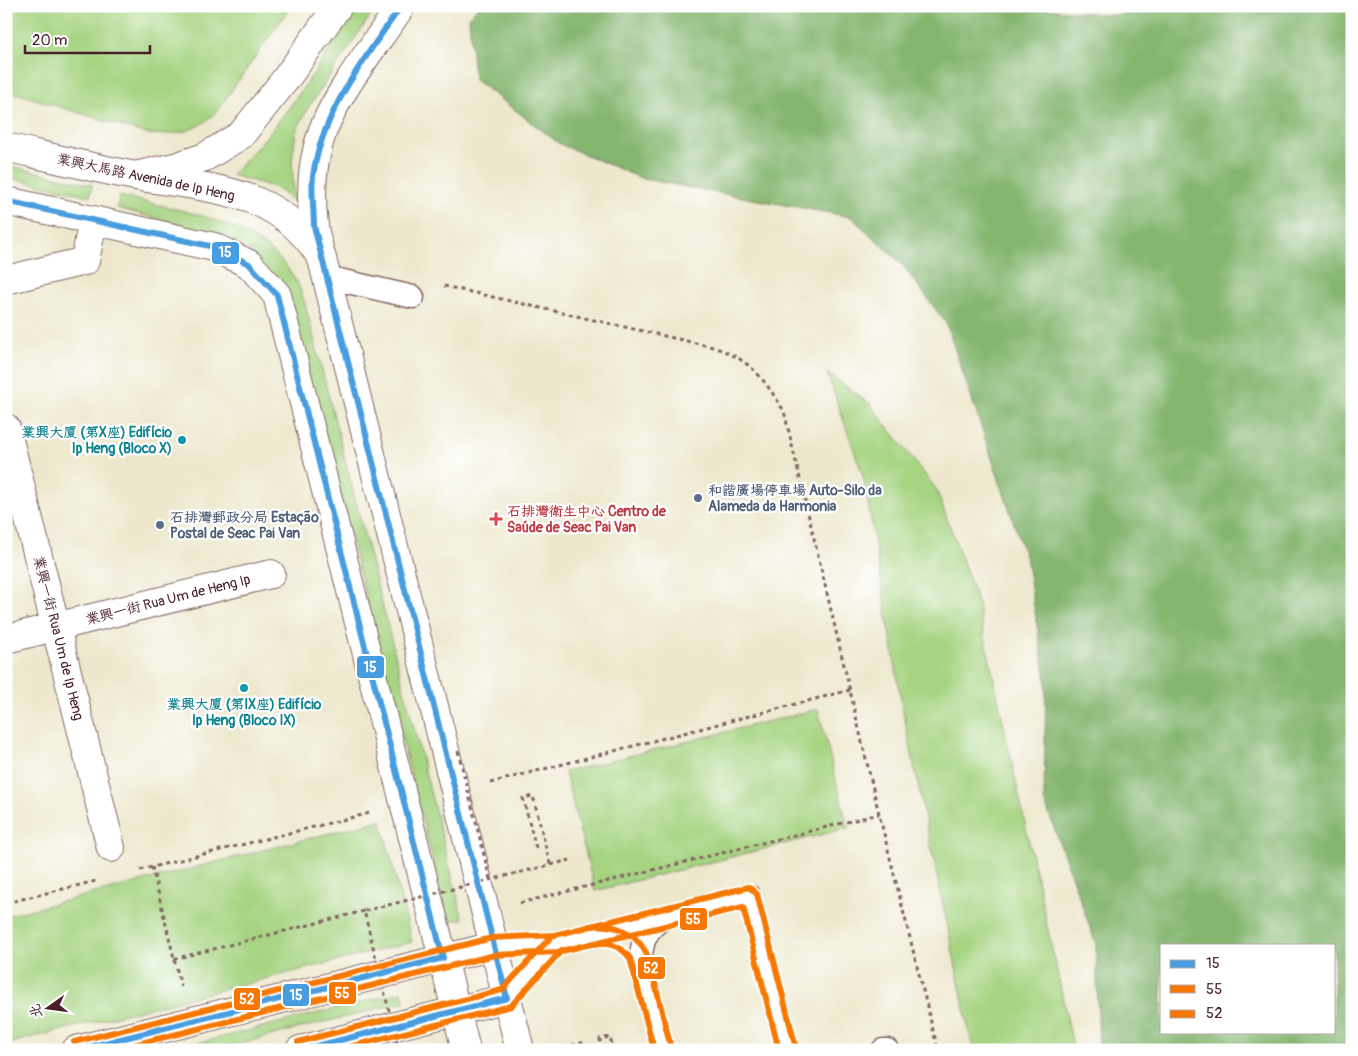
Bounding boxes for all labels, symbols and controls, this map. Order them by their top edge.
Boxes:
scale bar [25,22,150,54]
text: 20 m [32,31,67,50]
street label: 業興大馬路 Avenida de Ip Heng [55,150,236,205]
line badge: 15 [211,241,240,265]
text: 15 [218,244,232,261]
place label: 業興大廈 (第X座) Edifício Ip Heng (Bloco X) [21,424,172,457]
marker: 業興大廈 (第X座) Edifício Ip Heng (Bloco X) [176,434,188,446]
place label: 和諧廣場停車場 Auto-Silo da Alameda da Harmonia [708,482,882,515]
marker: 和諧廣場停車場 Auto-Silo da Alameda da Harmonia [692,492,704,504]
place label: 石排灣衛生中心 Centro de Saúde de Seac Pai Van [507,503,667,536]
place label: 石排灣郵政分局 Estação Postal de Seac Pai Van [170,509,319,542]
marker: 石排灣衛生中心 Centro de Saúde de Seac Pai Van [489,512,503,526]
marker: 石排灣郵政分局 Estação Postal de Seac Pai Van [154,519,166,531]
street label: 業興一街 Rua Um de Ip Heng [30,554,87,722]
street label: 業興一街 Rua Um de Heng Ip [84,571,252,628]
line badge: 15 [356,655,385,679]
text: 15 [363,659,377,676]
marker: 業興大廈 (第IX座) Edifício Ip Heng (Bloco IX) [238,682,250,694]
place label: 業興大廈 (第IX座) Edifício Ip Heng (Bloco IX) [167,696,322,729]
line badge: 55 [679,907,708,931]
text: 55 [685,911,701,928]
legend [1160,944,1336,1034]
text: 15 [1206,954,1220,973]
line badge: 52 [637,956,666,980]
text: 52 [643,960,659,977]
text: 55 [1206,980,1222,999]
line badge: 55 [328,981,357,1005]
line badge: 15 [282,983,310,1007]
north arrow [22,984,72,1034]
text: 55 [334,985,350,1002]
line badge: 52 [233,987,261,1011]
text: 15 [289,987,303,1004]
text: 52 [239,991,255,1008]
text: 北 [26,1002,46,1020]
text: 52 [1206,1004,1223,1023]

